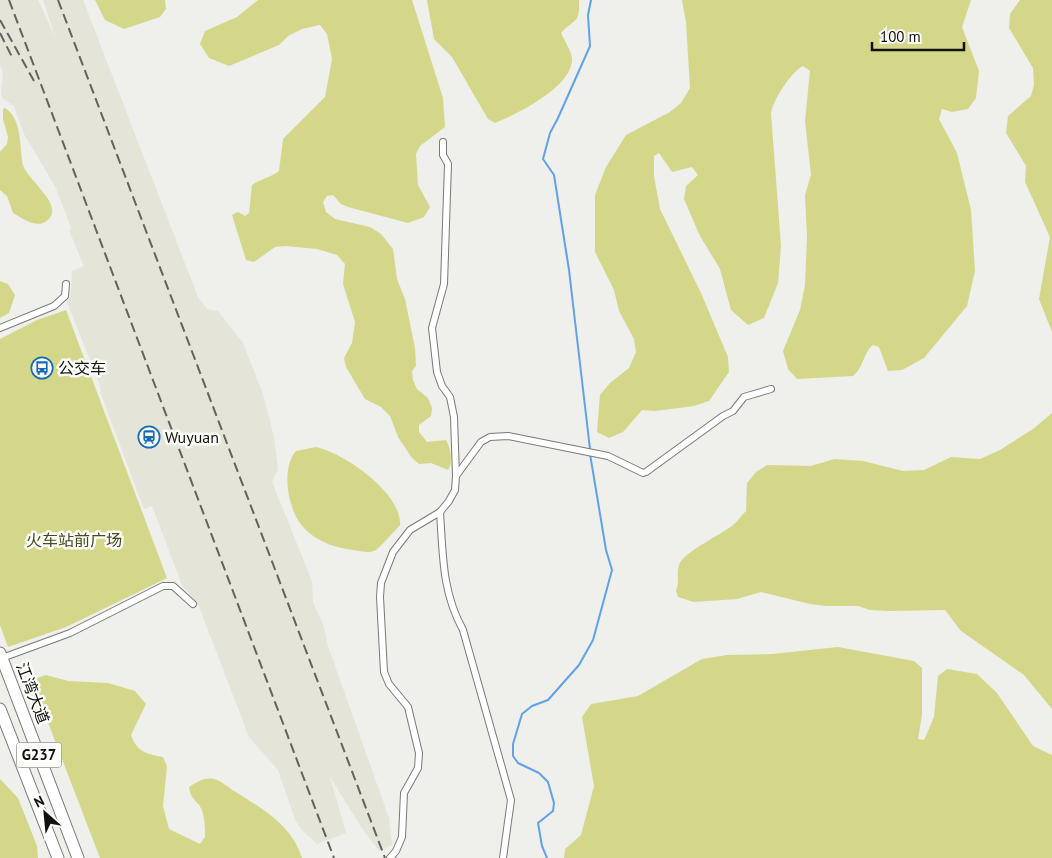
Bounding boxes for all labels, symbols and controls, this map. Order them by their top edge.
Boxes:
scale bar [872,20,964,52]
text: 100 m [880,27,921,46]
bus stop icon: 公交车 [30,356,54,380]
place label: 公交车 [58,358,106,378]
station icon: Wuyuan [137,425,161,449]
place label: Wuyuan [165,427,219,447]
park label: 火车站前广场 [26,530,122,550]
street label: 江湾大道 [12,660,54,726]
road number: G237 [16,742,62,768]
north arrow [20,788,70,838]
text: N [31,791,47,812]

